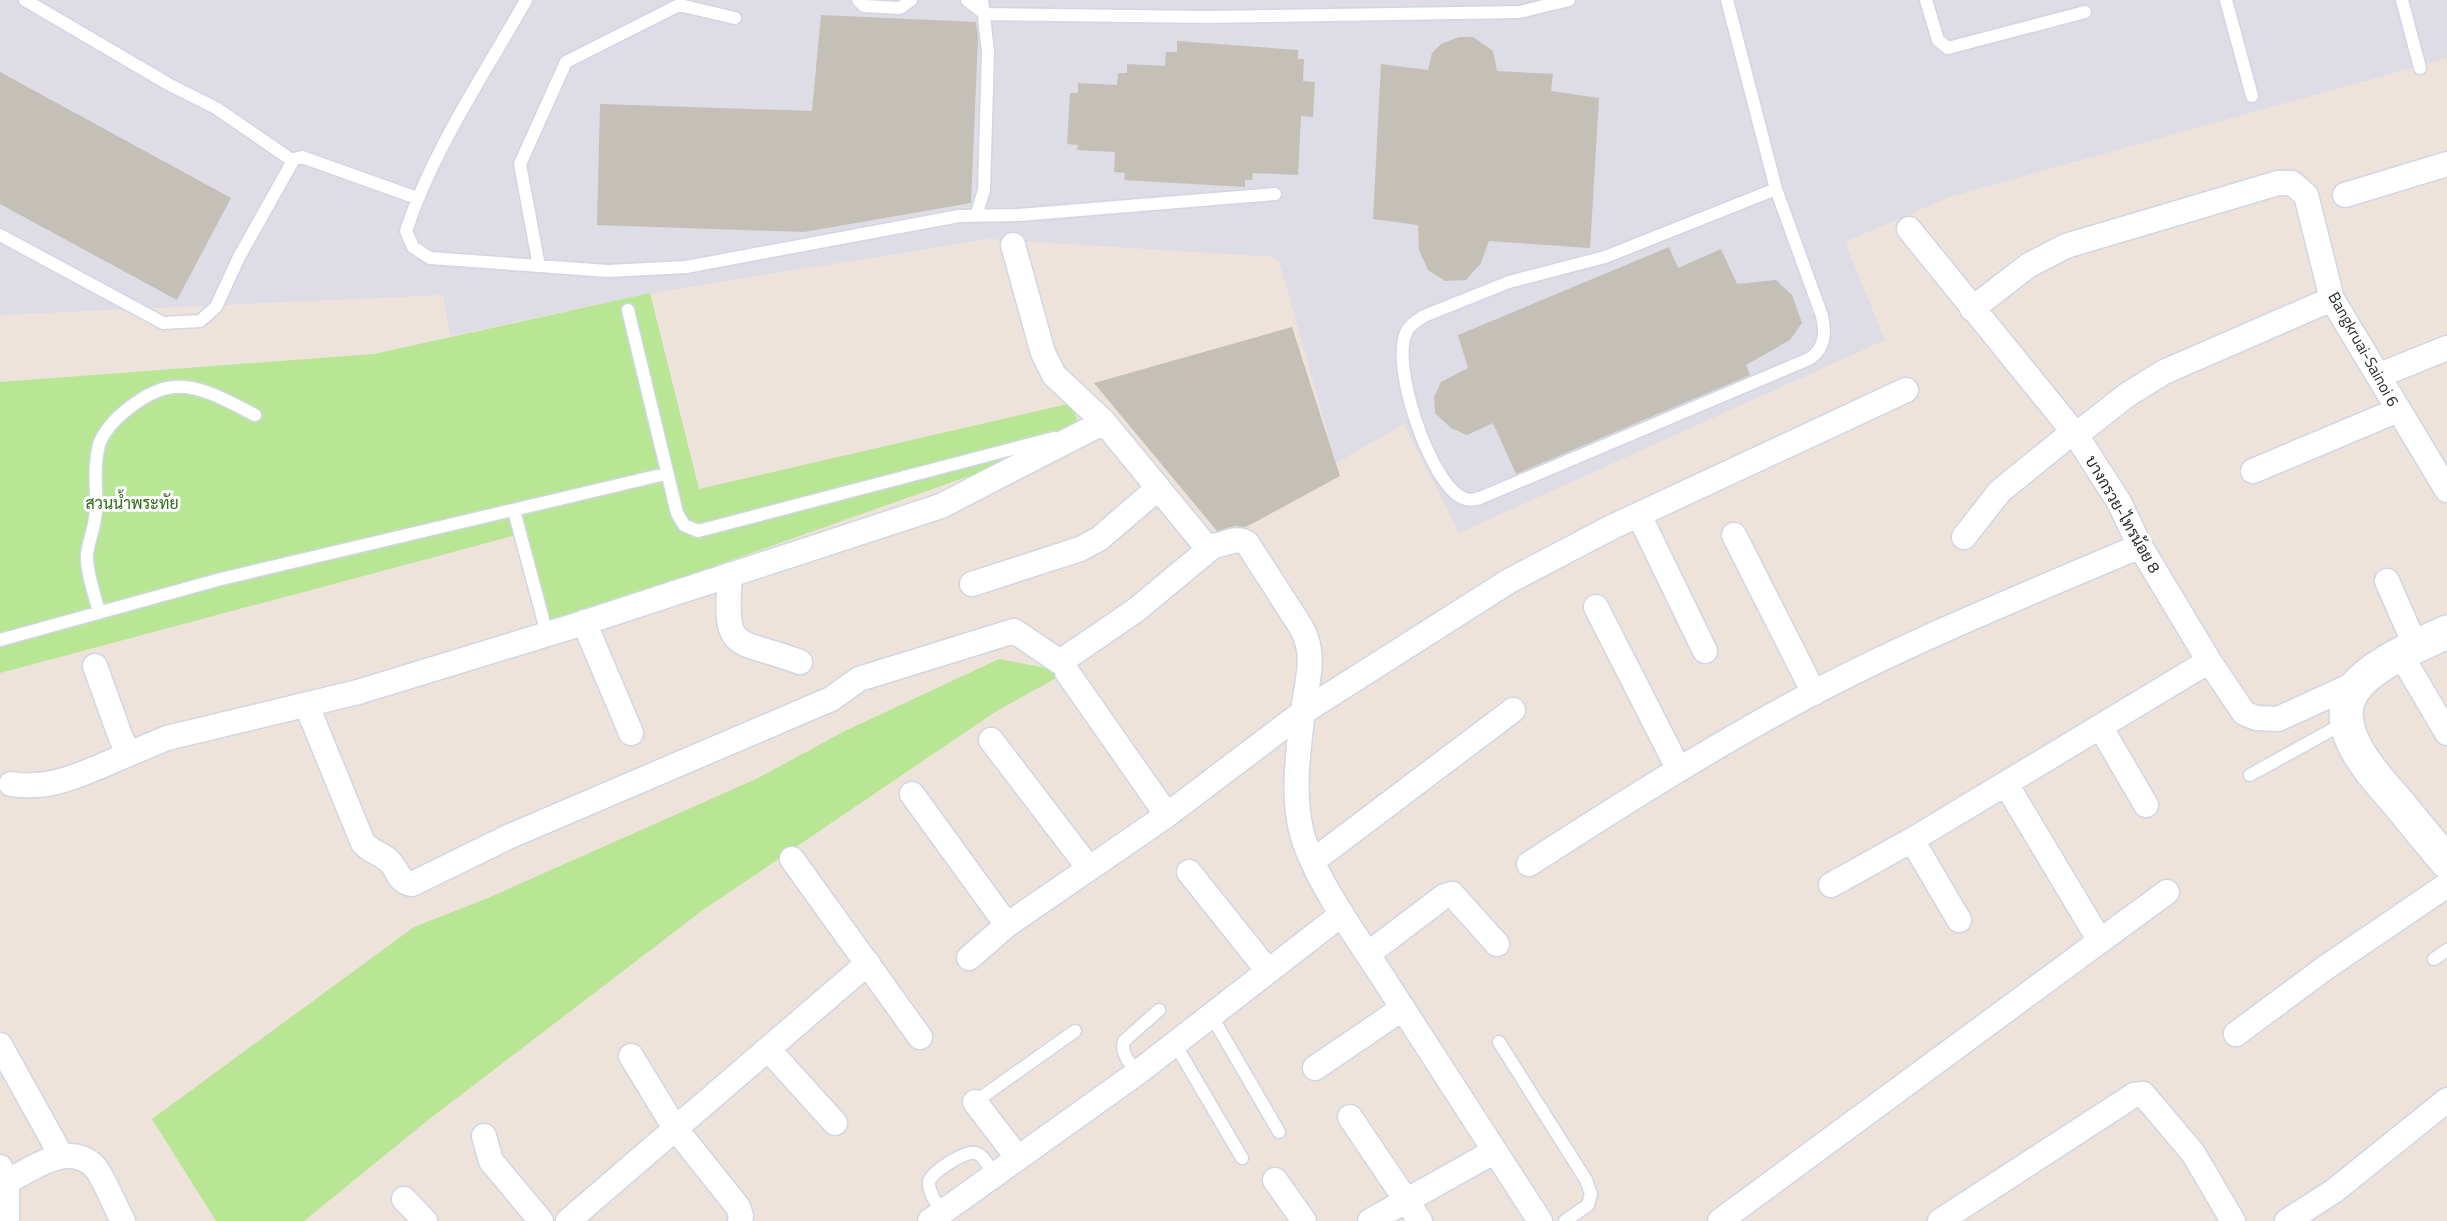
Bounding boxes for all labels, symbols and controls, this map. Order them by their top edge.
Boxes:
street label: Bangkruai-Sainoi 6 [2323,287,2405,411]
street label: บางกรวย-ไทรน้อย 8 [2080,451,2167,577]
park label: สวนน้ำพระทัย [85,489,179,515]

